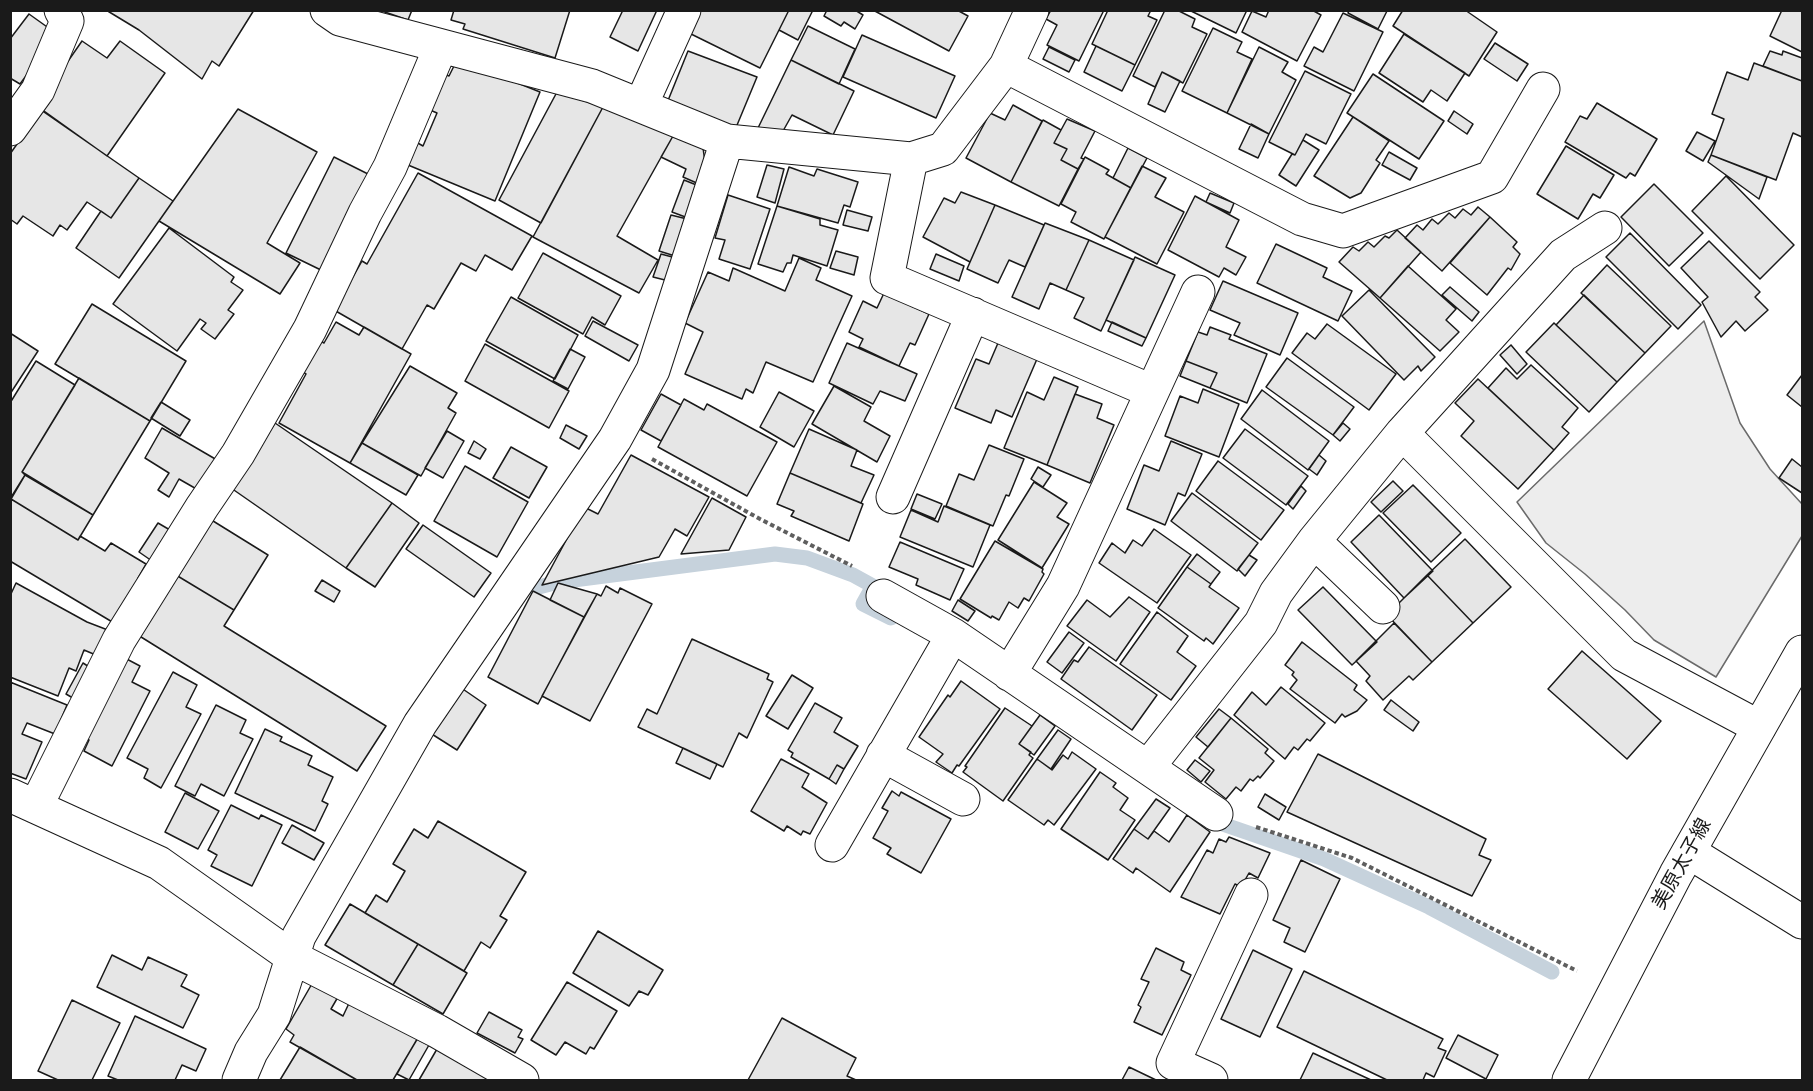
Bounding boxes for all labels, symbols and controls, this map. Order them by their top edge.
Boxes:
street label: 美原太子線 [1647,814,1717,914]

